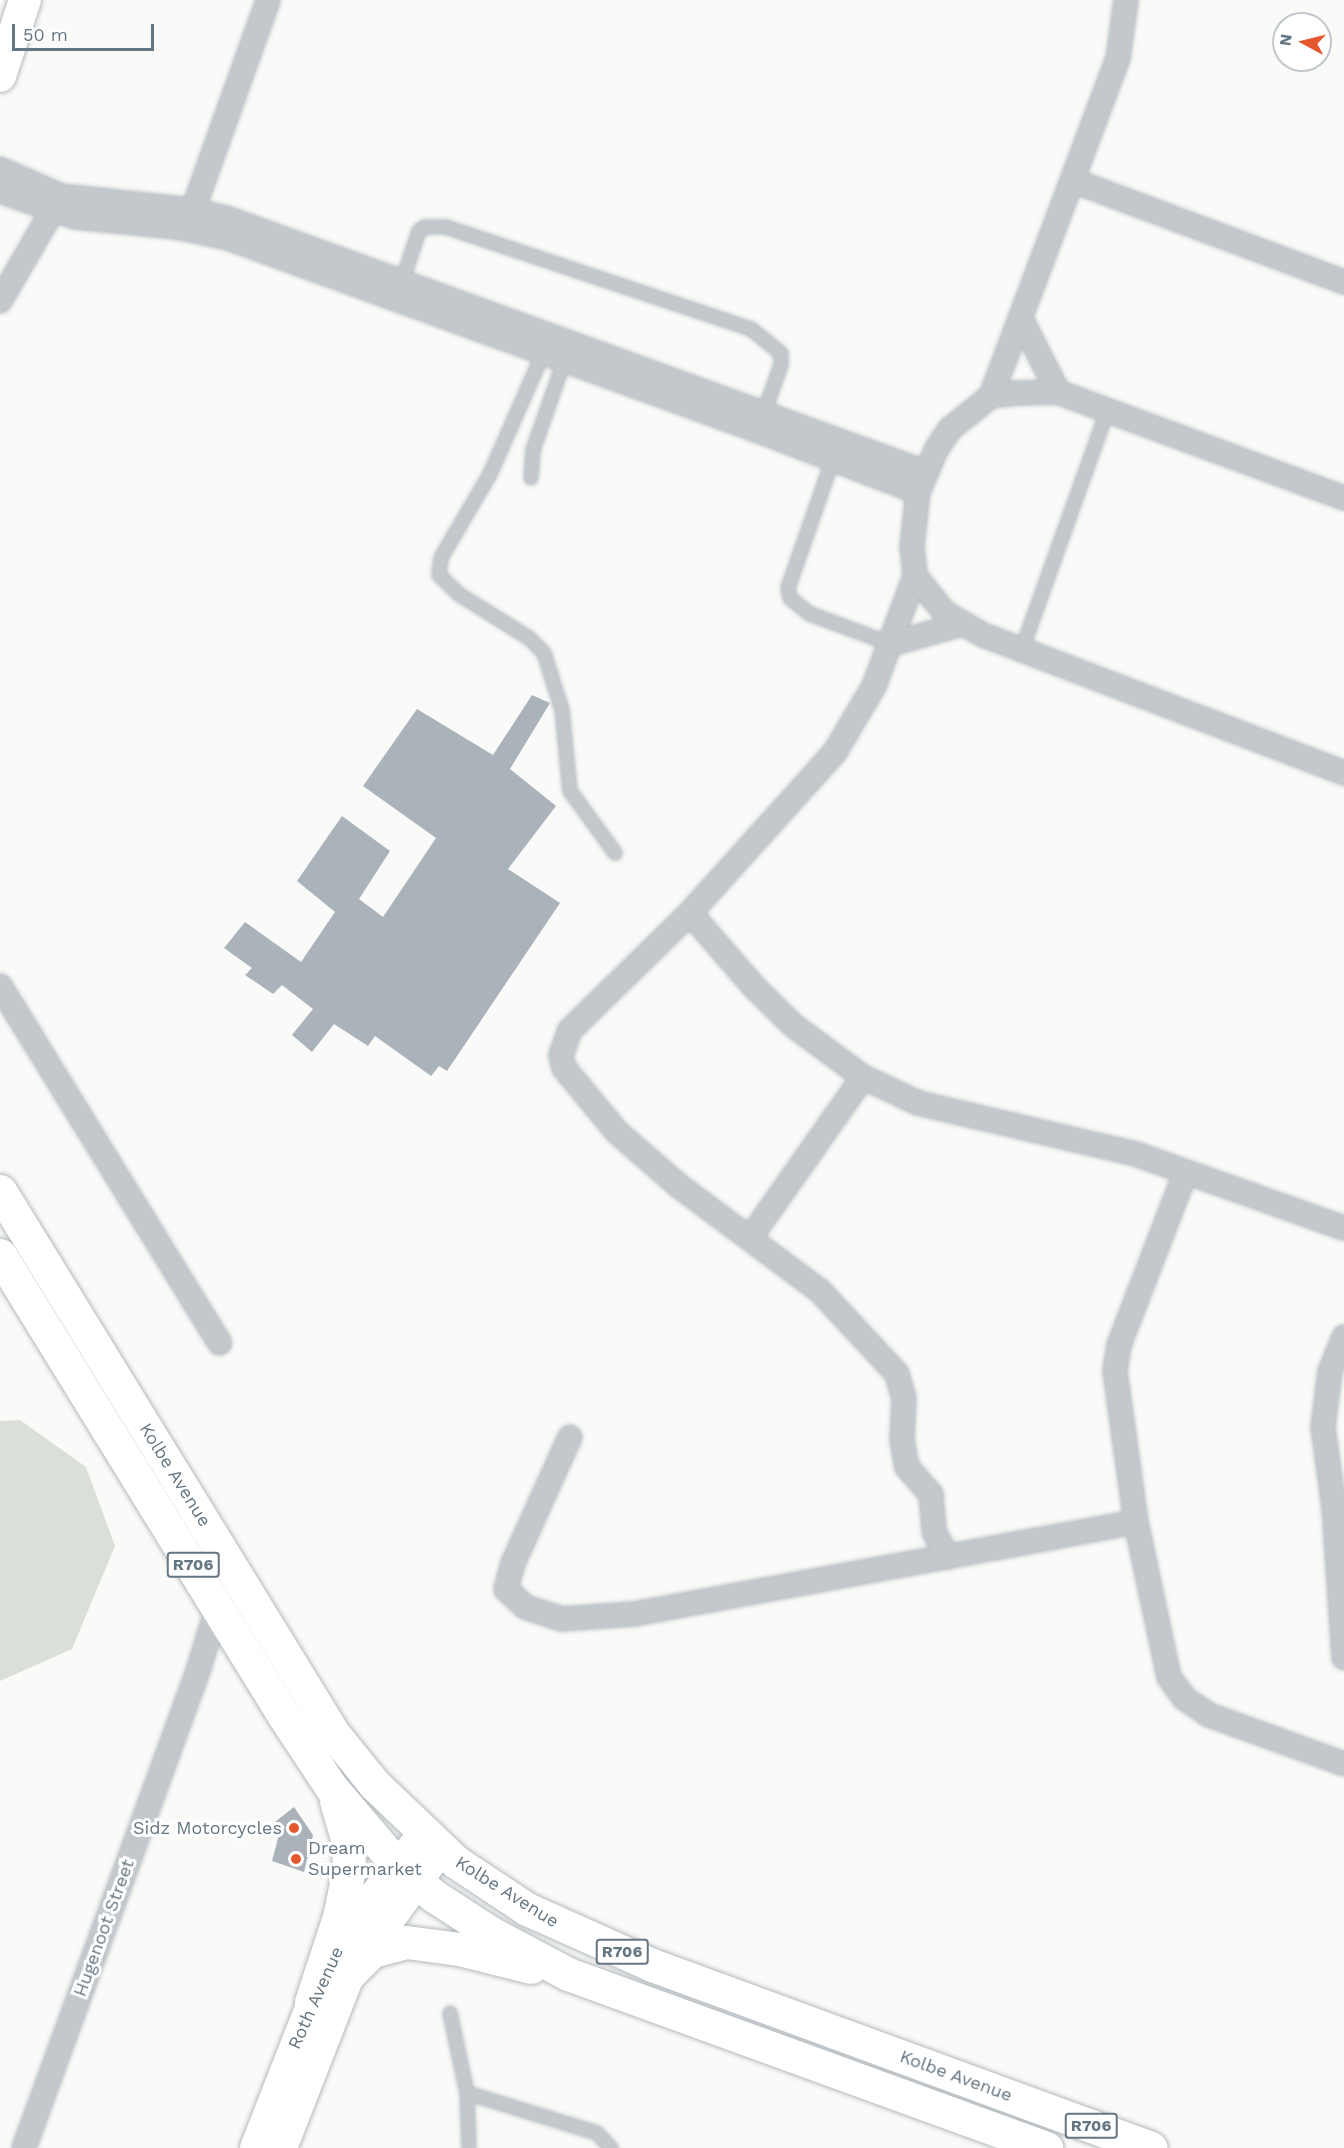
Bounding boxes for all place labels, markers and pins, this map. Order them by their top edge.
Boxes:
place label: Sidz Motorcycles [133,1817,282,1839]
marker: Sidz Motorcycles [287,1821,301,1835]
place label: Dream Supermarket [308,1838,422,1880]
marker: Dream Supermarket [289,1852,303,1866]

